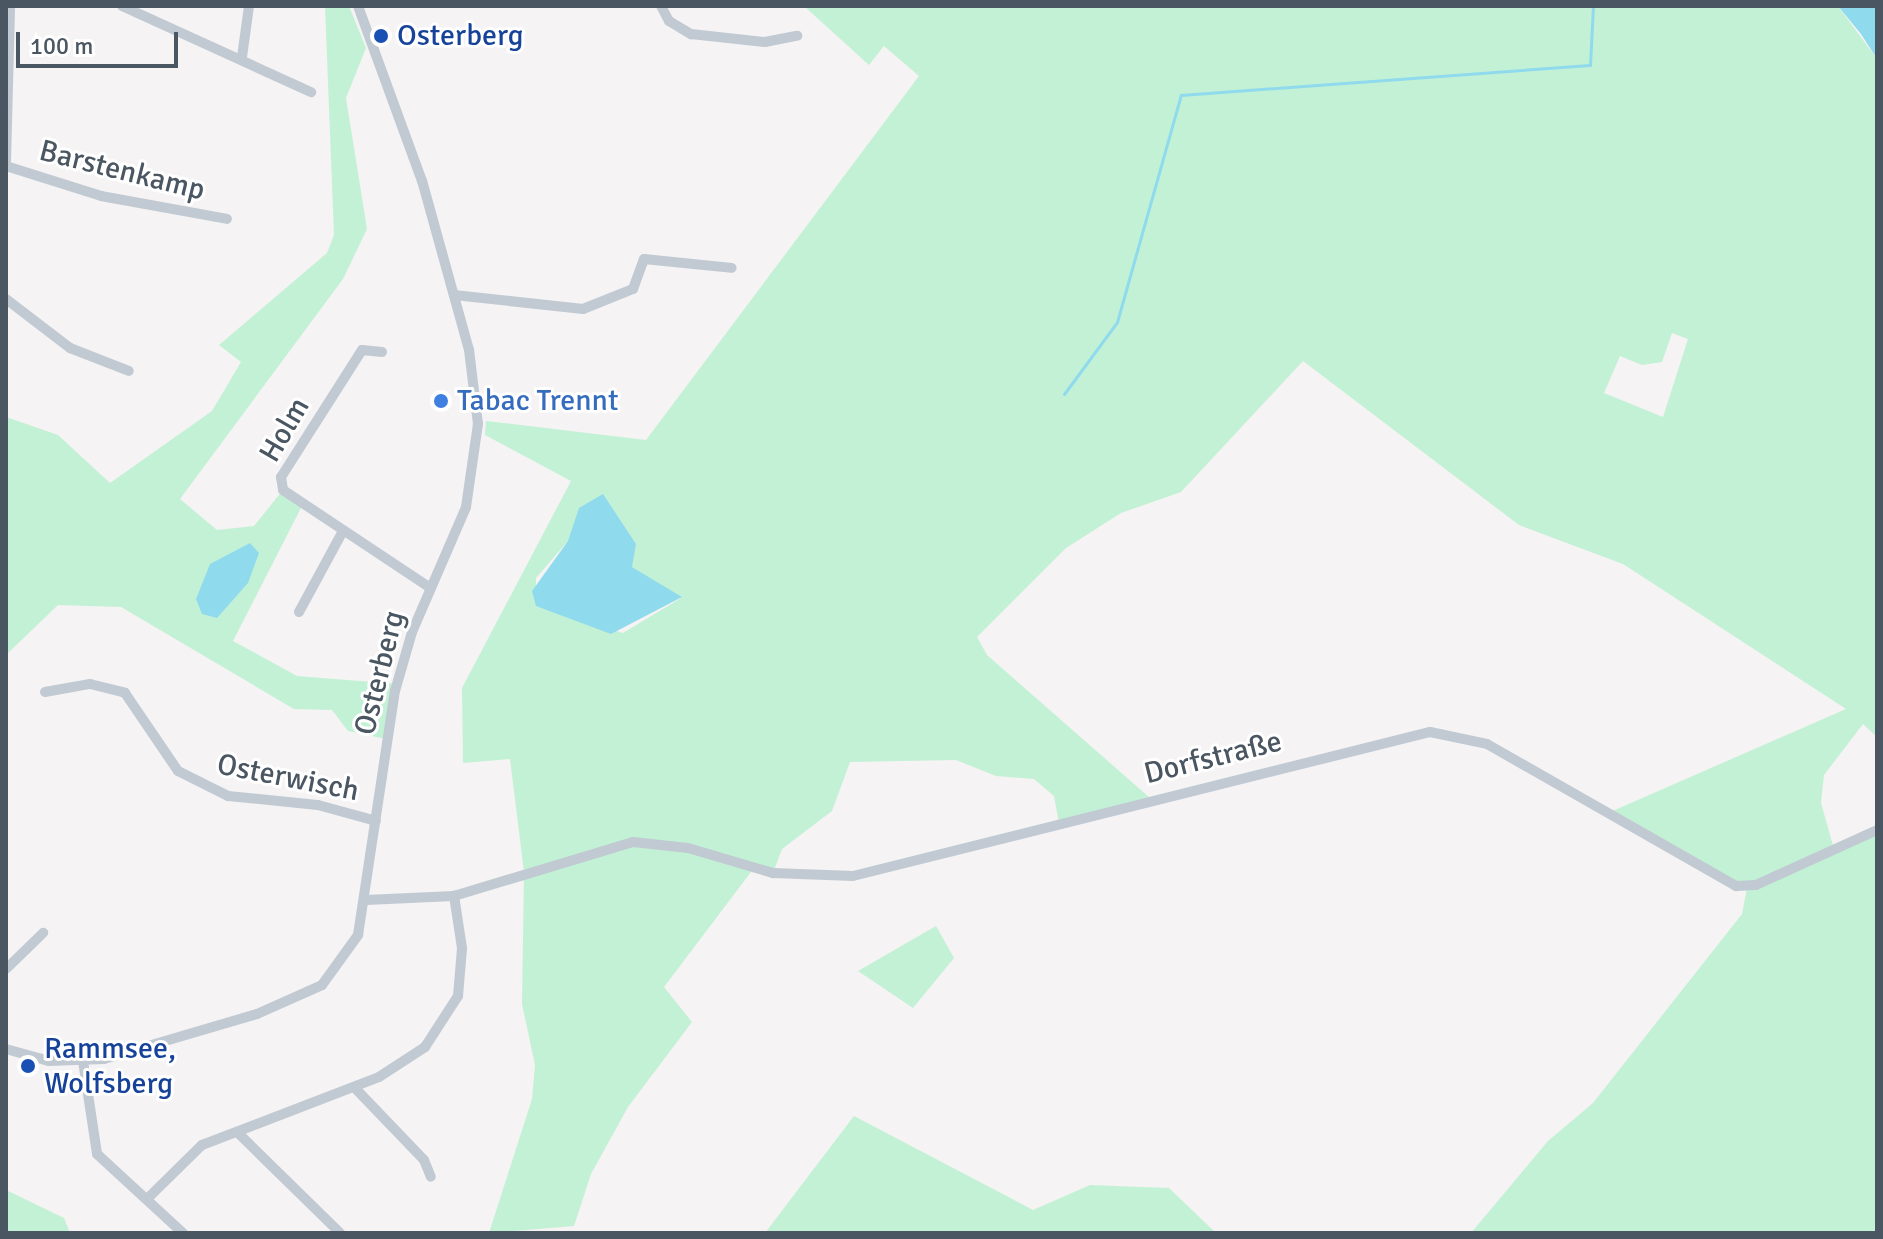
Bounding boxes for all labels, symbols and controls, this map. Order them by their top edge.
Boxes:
scale bar [20,16,182,66]
place label: Osterberg [397,18,524,54]
marker: Osterberg [372,27,390,45]
text: 100 m [30,31,93,61]
street label: Barstenkamp [36,133,208,209]
place label: Tabac Trennt [457,383,618,419]
street label: Holm [252,391,318,469]
marker: Tabac Trennt [432,392,450,410]
street label: Osterberg [347,607,413,739]
street label: Dorfstraße [1140,724,1286,792]
street label: Osterwisch [214,747,362,809]
place label: Rammsee, Wolfsberg [44,1031,176,1102]
marker: Rammsee, Wolfsberg [19,1057,37,1075]

